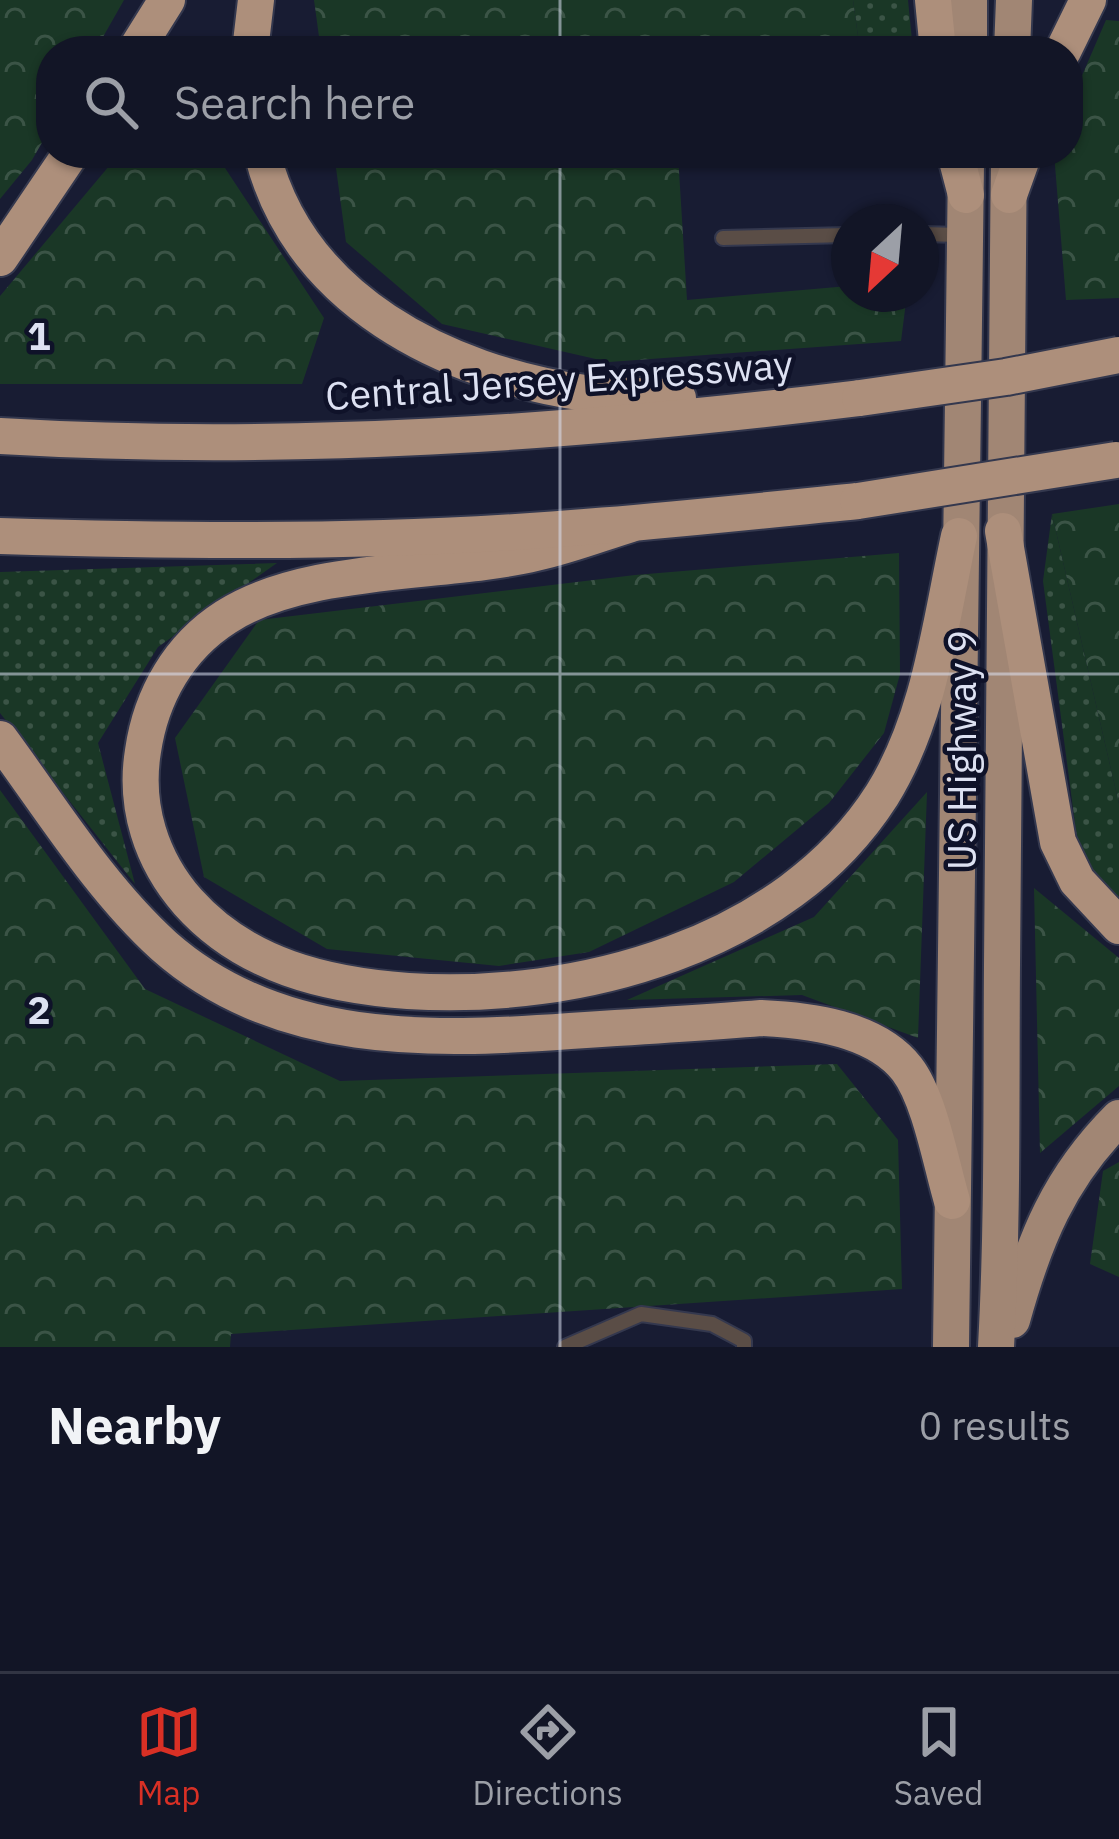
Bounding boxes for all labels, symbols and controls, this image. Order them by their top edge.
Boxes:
search box [36,36,1083,168]
icon: search [78,69,144,135]
text: Search here [174,73,415,131]
north arrow [831,204,939,312]
text: 1 [27,310,51,361]
street label: Central Jersey Expressway [323,338,794,421]
street label: US Highway 9 [936,630,987,870]
text: 2 [27,984,51,1035]
text: Nearby [48,1392,221,1458]
text: 0 results [919,1400,1071,1451]
tab: Map [136,1699,202,1814]
tab: Directions [473,1699,623,1814]
tab: Saved [894,1699,983,1814]

